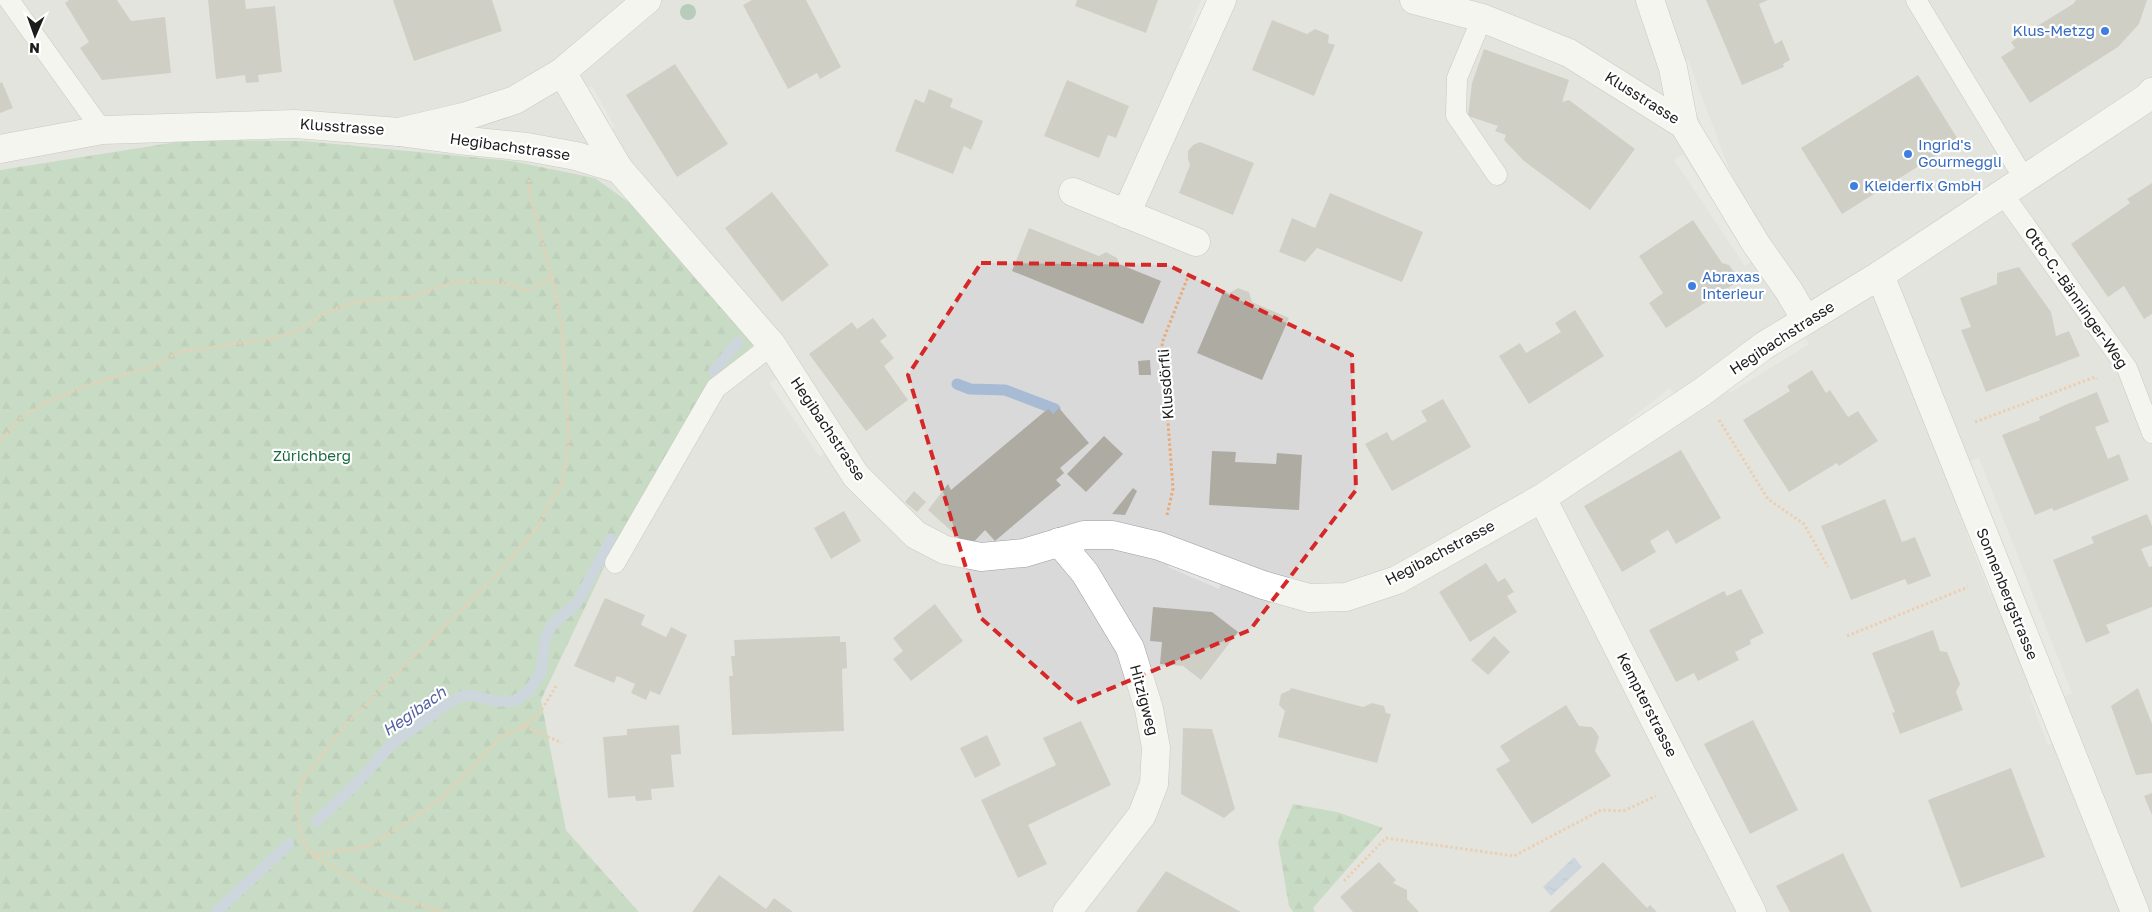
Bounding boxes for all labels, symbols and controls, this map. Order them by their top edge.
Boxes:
north arrow [10,10,60,60]
place label: Klus-Metzg [2012,21,2095,39]
marker: Klus-Metzg [2099,25,2111,37]
text: N [29,40,40,57]
street label: Klusstrasse [1602,67,1683,127]
street label: Klusstrasse [299,114,385,138]
street label: Hegibachstrasse [449,129,572,163]
place label: Ingrid's Gourmeggli [1918,135,2002,170]
marker: Ingrid's Gourmeggli [1902,148,1914,160]
place label: Kleiderfix GmbH [1864,176,1982,194]
marker: Kleiderfix GmbH [1848,180,1860,192]
street label: Otto-C.-Bänninger-Weg [2021,223,2132,372]
place label: Abraxas Interieur [1702,267,1764,302]
marker: Abraxas Interieur [1686,280,1698,292]
street label: Hegibachstrasse [1726,296,1837,378]
street label: Klusdörfli [1154,348,1176,420]
street label: Hegibachstrasse [787,373,870,484]
park label: Zürichberg [273,446,351,464]
street label: Hegibachstrasse [1382,516,1498,589]
street label: Sonnenbergstrasse [1973,525,2043,662]
street label: Kempterstrasse [1614,649,1682,760]
street label: Hitzigweg [1127,662,1163,737]
water label: Hegibach [378,681,451,740]

